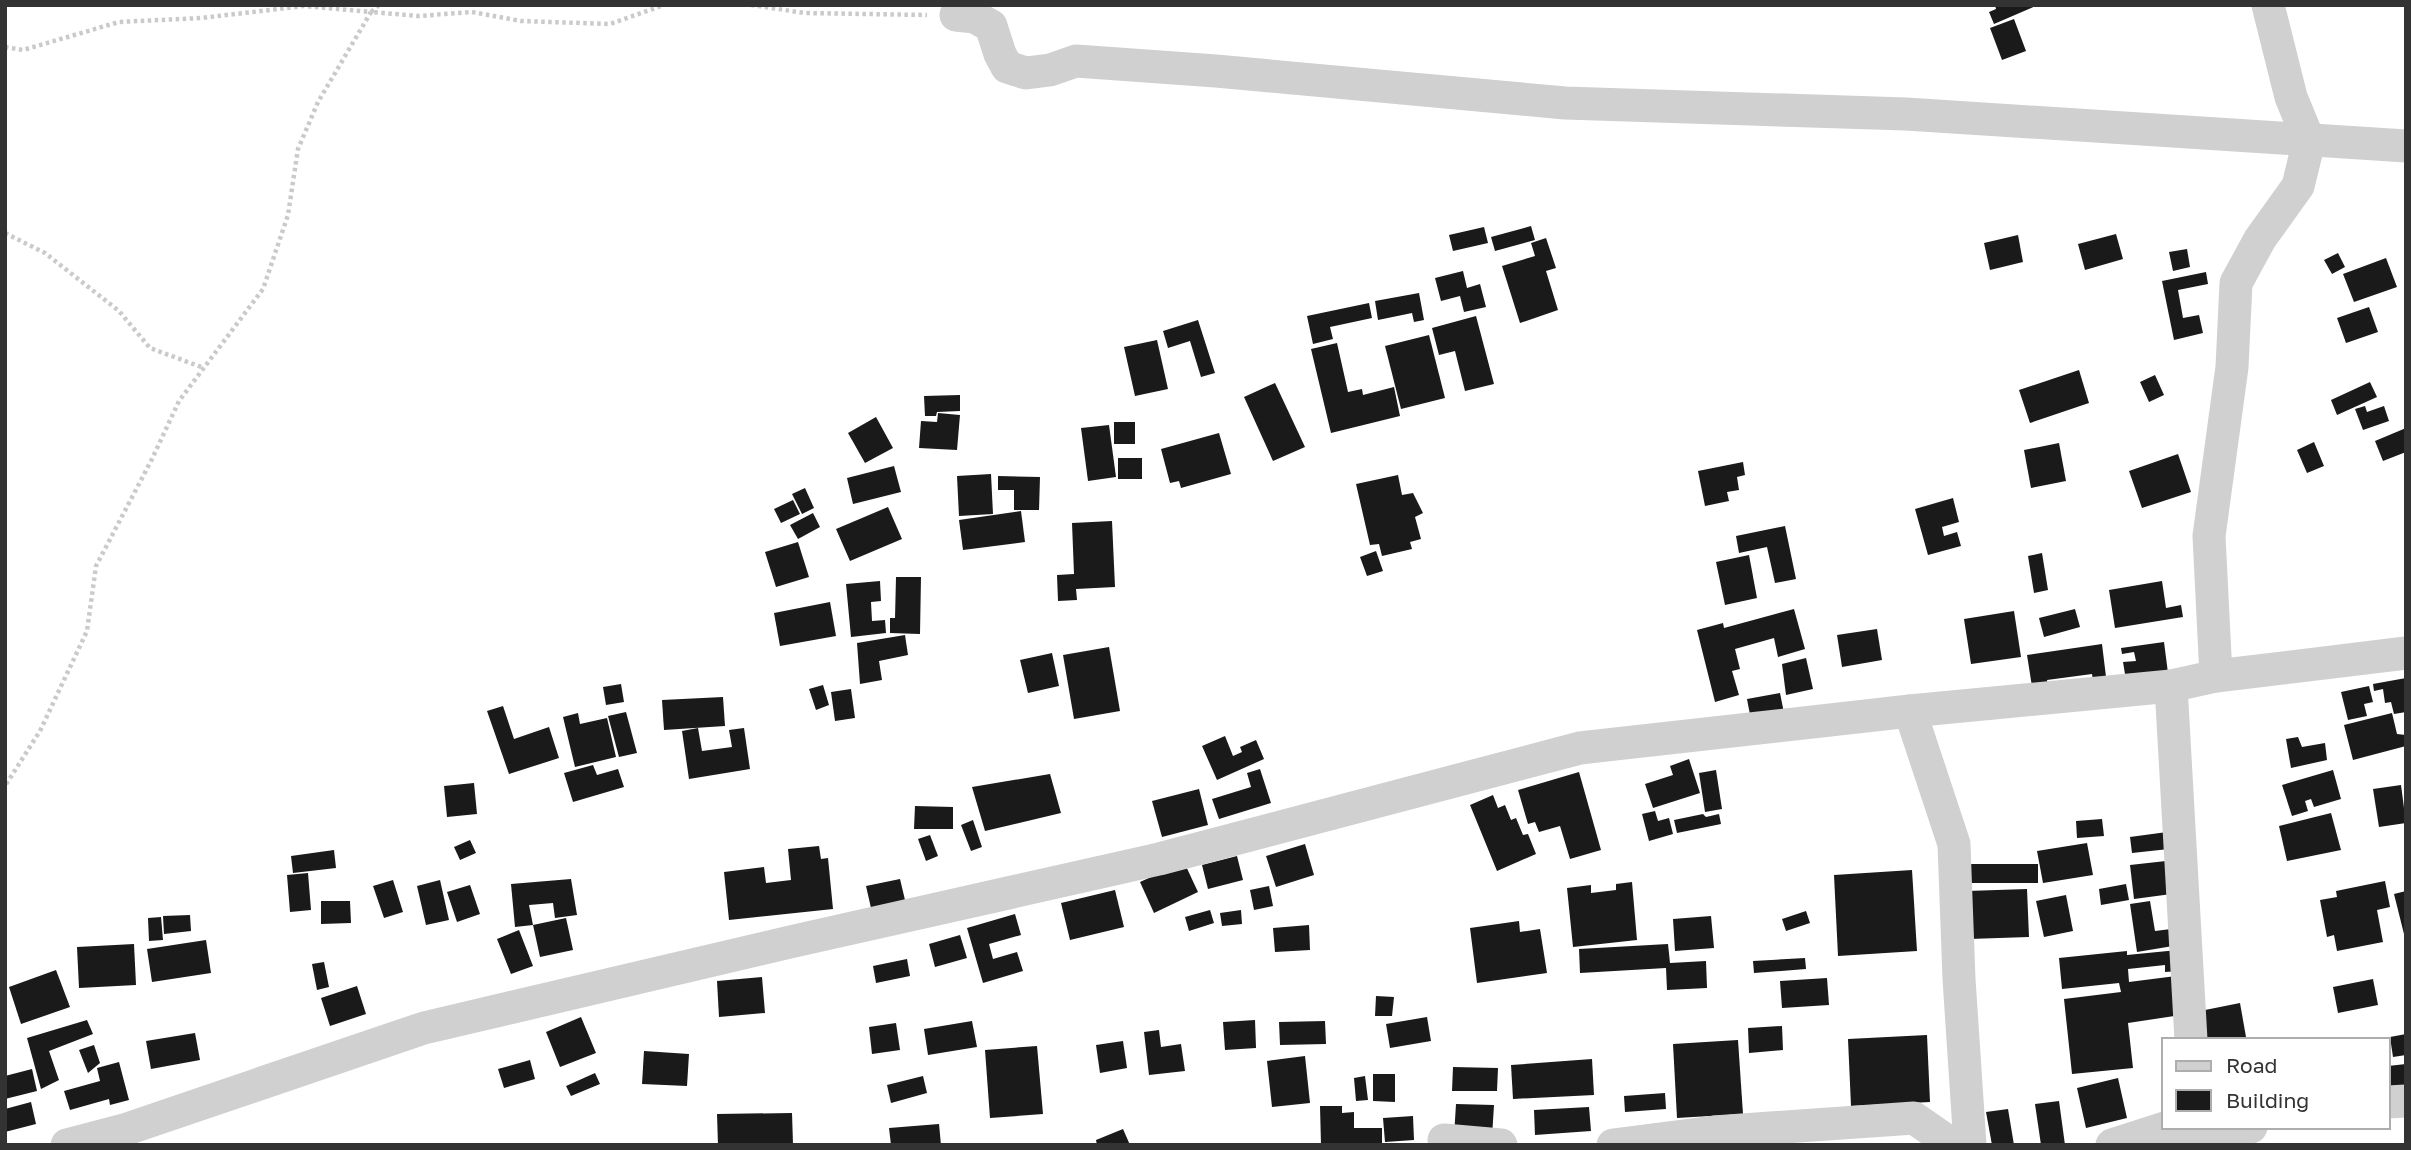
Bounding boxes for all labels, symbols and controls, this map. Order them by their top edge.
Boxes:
legend [2162,1038,2390,1129]
text: Road [2226,1052,2277,1078]
text: Building [2226,1087,2309,1113]

